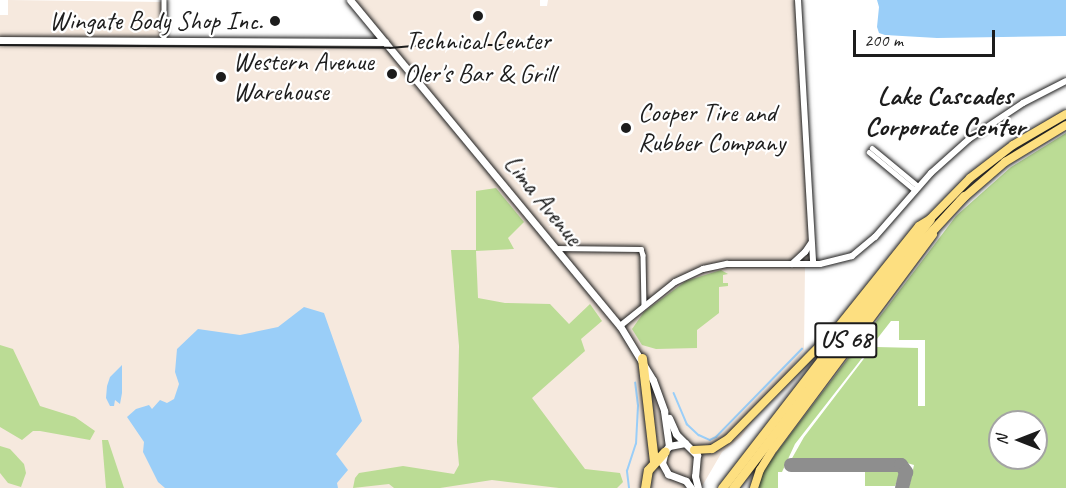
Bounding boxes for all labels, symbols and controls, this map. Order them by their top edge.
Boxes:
place label: Wingate Body Shop Inc. [49,5,263,37]
marker: Technical Center [471,9,485,23]
marker: Wingate Body Shop Inc. [268,14,282,28]
scale bar [856,18,998,56]
place label: Technical Center [405,25,551,57]
text: 200 m [864,29,903,51]
place label: Western Avenue Warehouse [233,46,373,107]
place label: Oler's Bar & Grill [404,58,555,90]
marker: Oler's Bar & Grill [385,67,399,81]
marker: Western Avenue Warehouse [214,70,228,84]
district label: Lake Cascades Corporate Center [865,79,1025,142]
place label: Cooper Tire and Rubber Company [638,97,784,158]
marker: Cooper Tire and Rubber Company [619,121,633,135]
street label: Lima Avenue [497,149,589,251]
road number: US 68 [813,319,879,361]
north arrow [988,410,1048,470]
text: N [992,435,1012,445]

